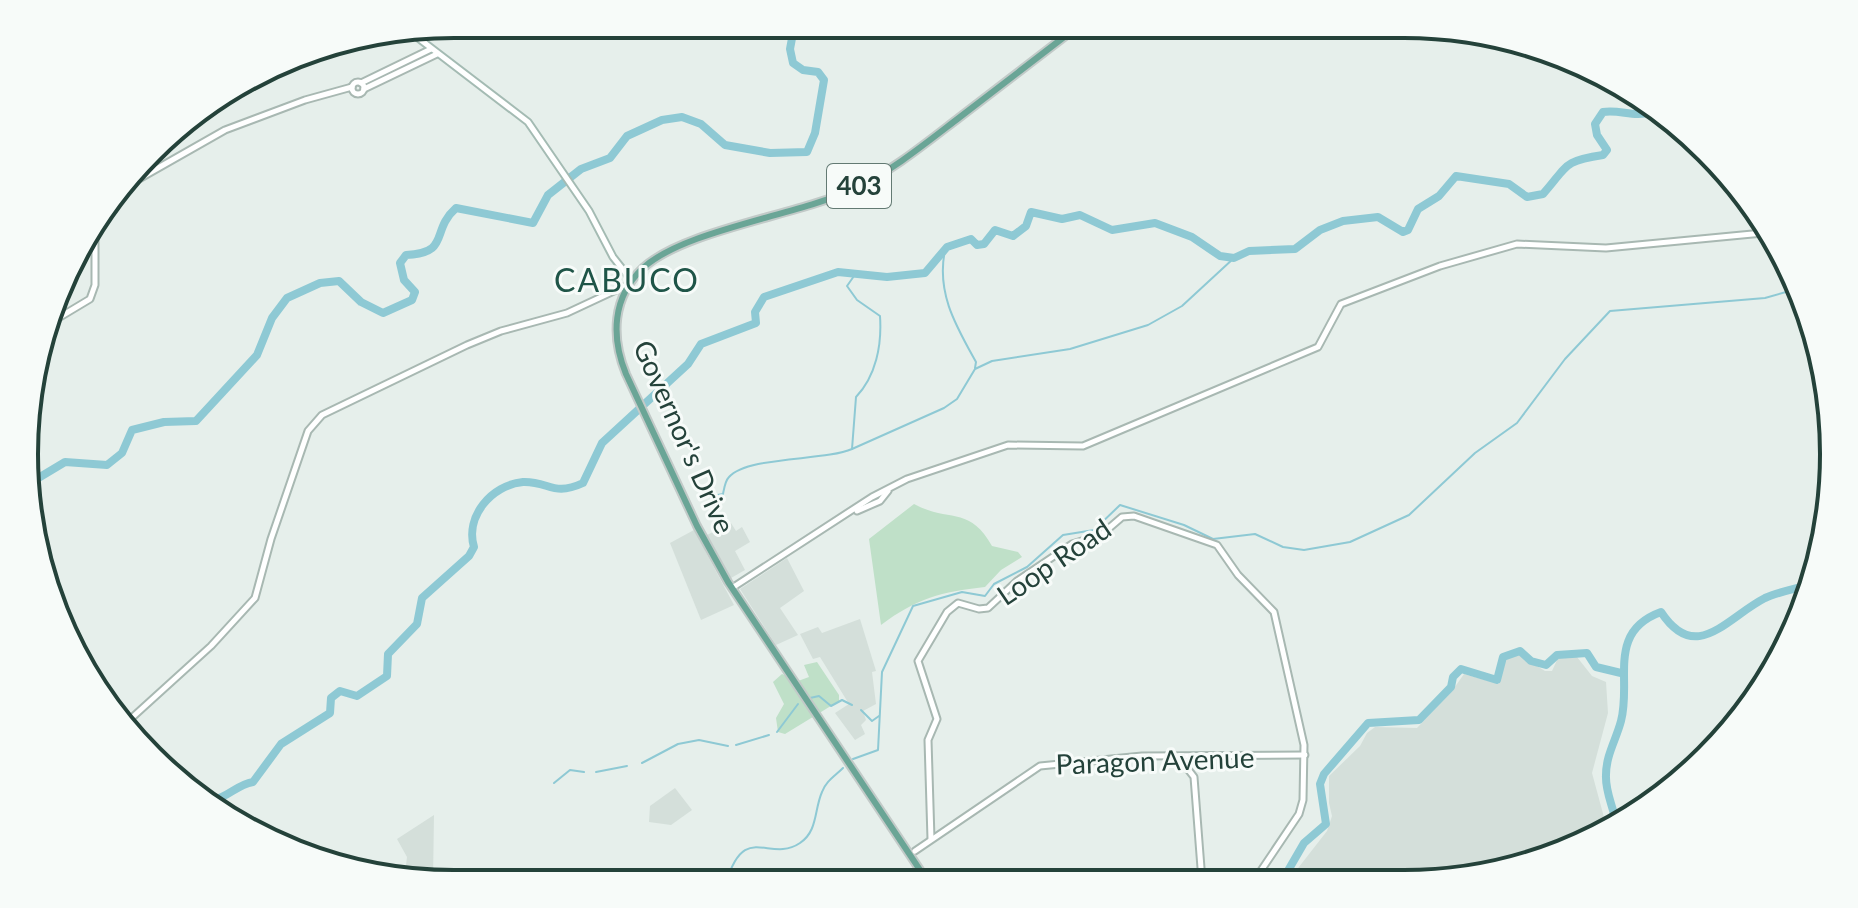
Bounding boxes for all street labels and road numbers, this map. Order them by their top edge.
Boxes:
road number: 403 [827,164,891,208]
street label: Governor's Drive [627,335,743,539]
street label: Loop Road [990,511,1117,612]
street label: Paragon Avenue [1055,740,1255,780]

